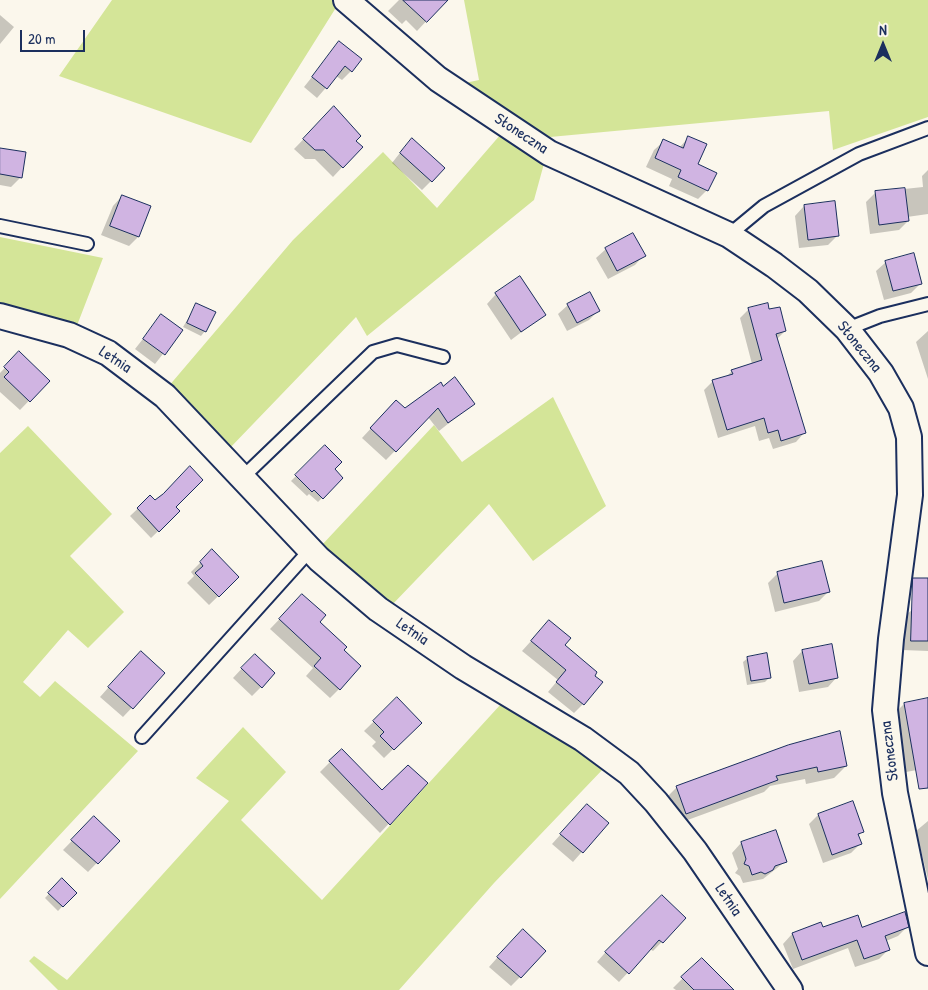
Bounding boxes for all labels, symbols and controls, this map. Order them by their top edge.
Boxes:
scale bar [22,20,88,52]
north arrow [858,20,908,70]
text: N [879,20,887,39]
text: 20 m [28,28,55,49]
street label: Słoneczna [491,110,551,158]
street label: Słoneczna [833,318,885,376]
street label: Letnia [95,342,135,378]
street label: Letnia [392,614,432,650]
street label: Słoneczna [877,720,903,782]
street label: Letnia [710,880,746,920]

